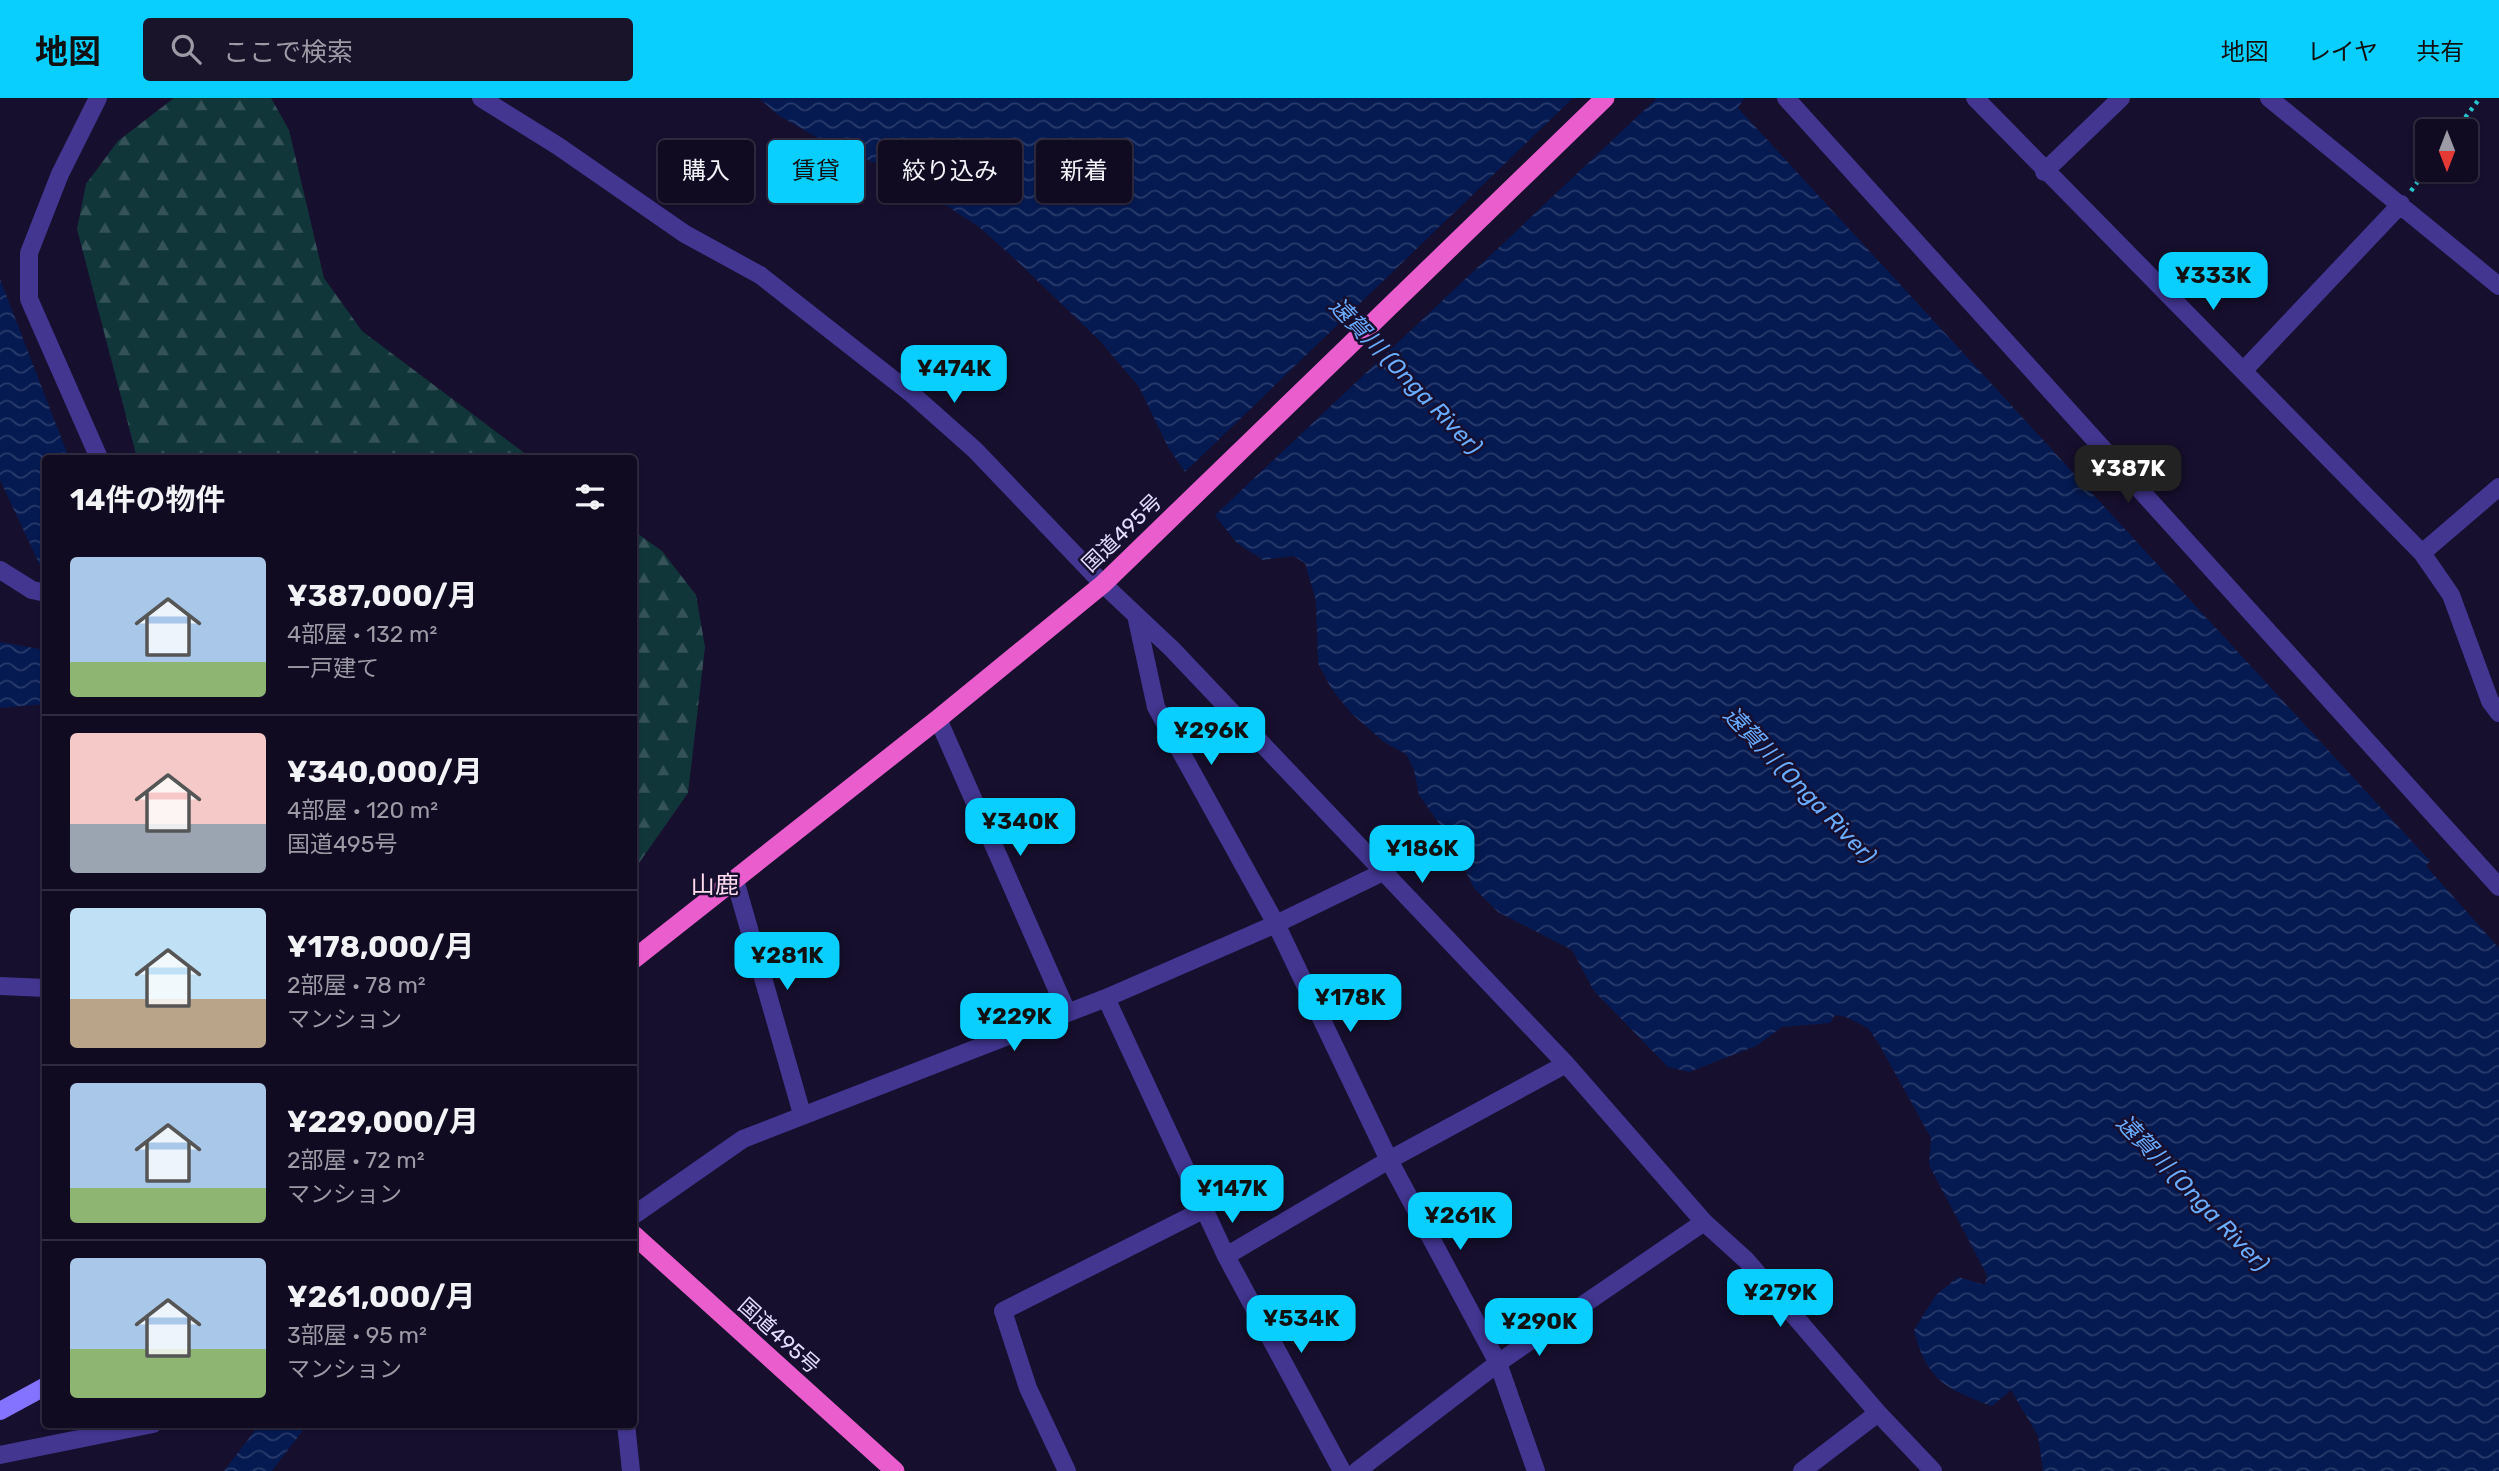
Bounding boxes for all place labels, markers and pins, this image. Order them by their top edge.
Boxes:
pin: ¥333K [2164,252,2262,312]
pin: ¥474K [905,345,1003,405]
pin: ¥387K [2079,446,2177,505]
pin: ¥296K [1162,708,1260,767]
pin: ¥340K [971,798,1069,858]
pin: ¥186K [1373,826,1471,885]
pin: ¥281K [738,932,836,992]
pin: ¥178K [1301,974,1399,1034]
pin: ¥229K [965,993,1063,1053]
pin: ¥147K [1183,1166,1281,1225]
pin: ¥261K [1411,1192,1509,1252]
pin: ¥279K [1731,1270,1829,1329]
pin: ¥534K [1252,1296,1350,1355]
pin: ¥290K [1490,1298,1588,1358]

